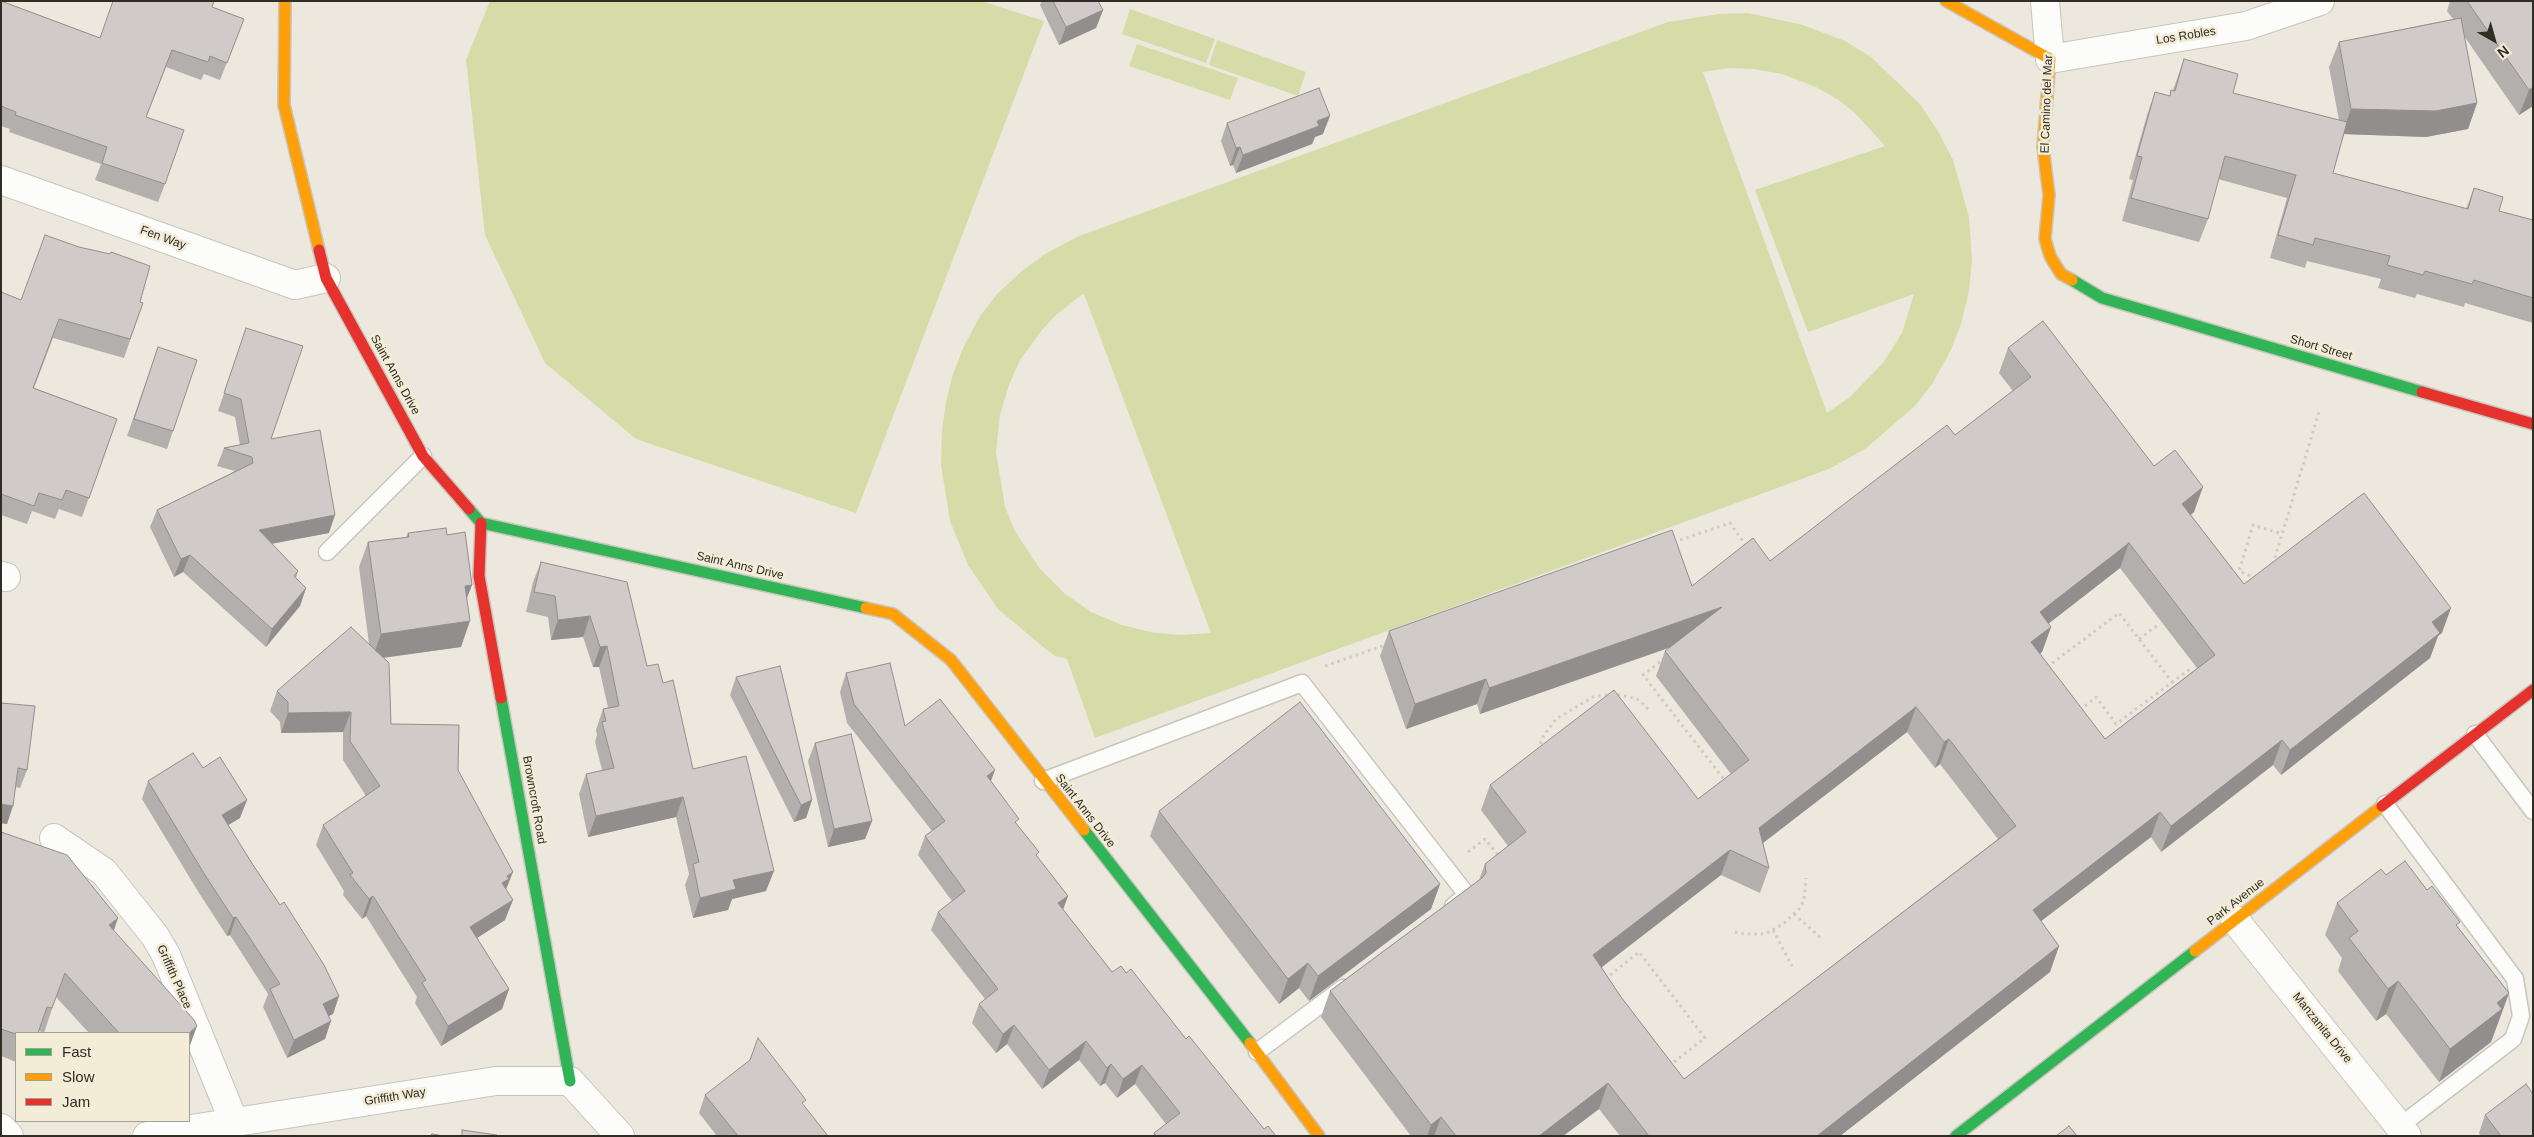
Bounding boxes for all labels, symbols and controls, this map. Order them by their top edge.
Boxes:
north arrow [2469,15,2519,65]
street label: Los Robles [2155,24,2217,48]
text: N [2494,42,2512,61]
street label: El Camino del Mar [2038,54,2056,154]
street label: Fen Way [138,223,188,253]
street label: Saint Anns Drive [367,332,423,418]
street label: Short Street [2288,332,2354,364]
street label: Saint Anns Drive [695,549,785,583]
street label: Browncroft Road [519,755,549,845]
street label: Saint Anns Drive [1052,771,1118,851]
street label: Park Avenue [2205,875,2267,929]
street label: Griffith Place [153,943,195,1011]
street label: Manzanita Drive [2289,990,2355,1066]
legend [15,1032,190,1122]
text: Fast [62,1043,91,1060]
text: Slow [62,1068,95,1085]
street label: Griffith Way [363,1085,427,1109]
text: Jam [62,1093,90,1110]

